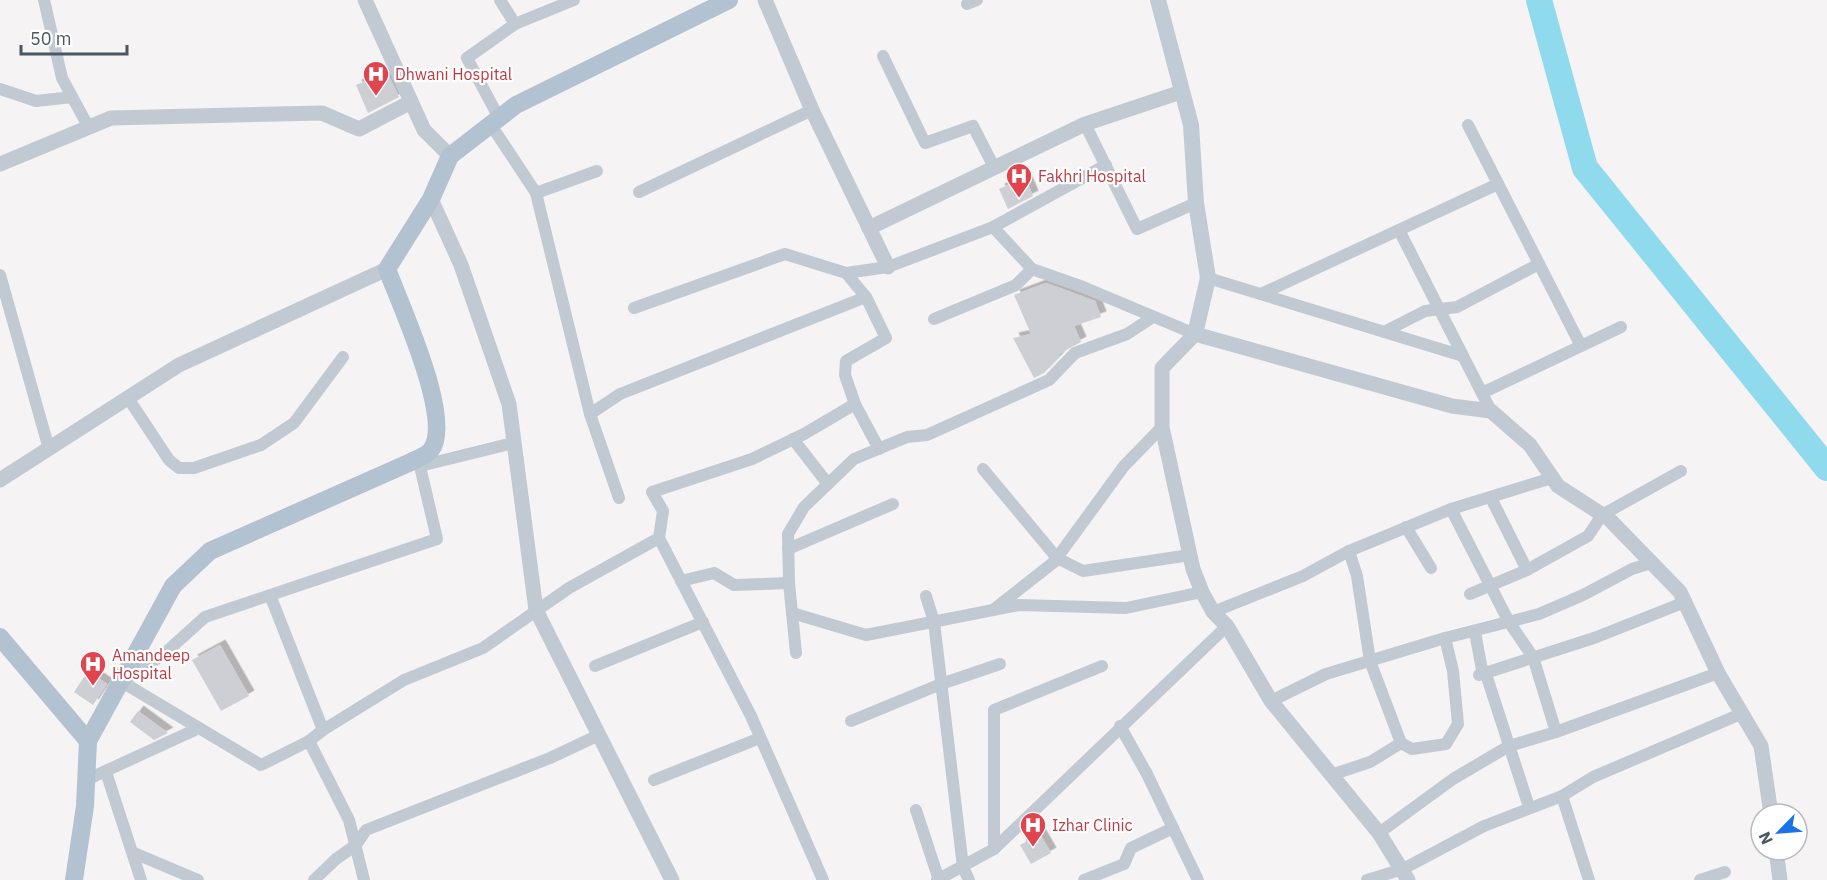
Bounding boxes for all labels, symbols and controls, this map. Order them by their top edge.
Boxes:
scale bar [21,18,128,56]
text: 50 m [30,27,72,50]
hospital icon: Dhwani Hospital [361,59,391,97]
place label: Dhwani Hospital [395,64,512,84]
hospital icon: Fakhri Hospital [1004,161,1034,199]
place label: Fakhri Hospital [1038,166,1146,186]
place label: Amandeep Hospital [112,645,190,683]
hospital icon: Amandeep Hospital [78,649,108,687]
north arrow [1749,802,1809,862]
hospital icon: Izhar Clinic [1018,810,1048,848]
place label: Izhar Clinic [1052,815,1133,835]
text: N [1754,829,1777,848]

